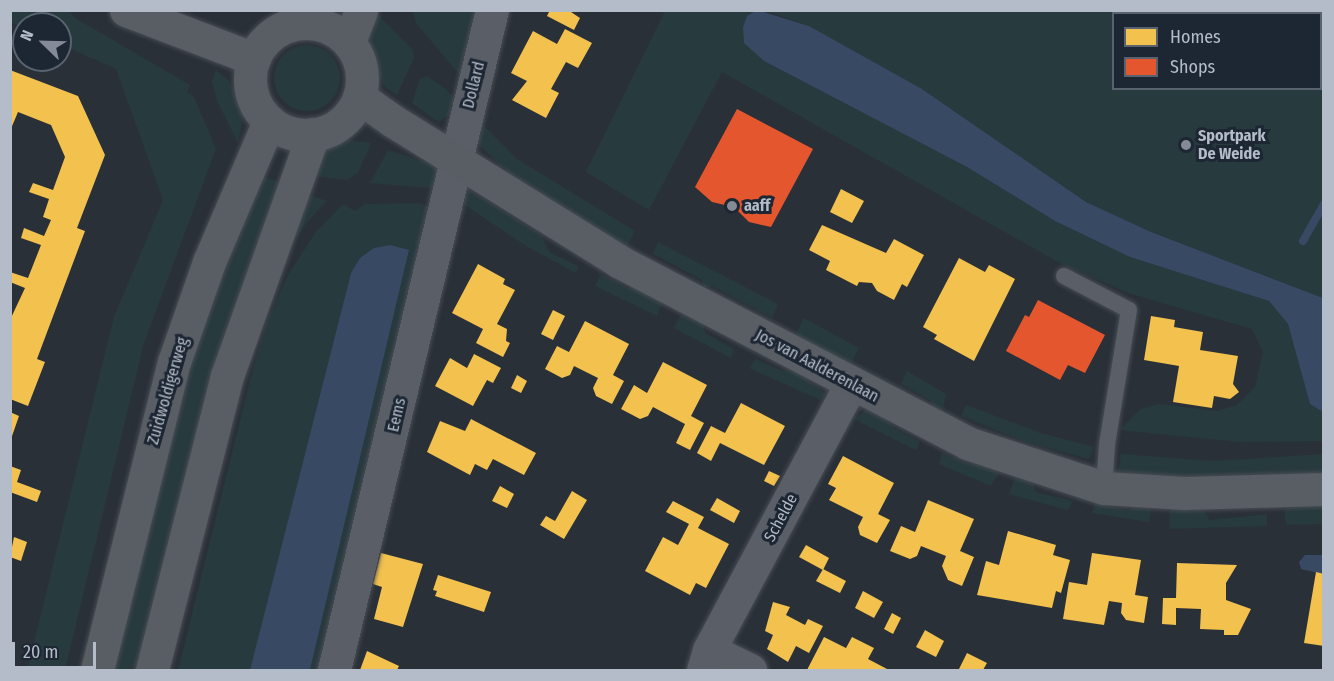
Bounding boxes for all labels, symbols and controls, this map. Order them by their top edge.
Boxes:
north arrow [12,12,72,72]
legend [1112,12,1322,90]
text: Homes [1170,26,1221,48]
text: N [16,27,37,44]
text: Shops [1170,56,1215,78]
street label: Dollard [459,60,489,110]
place label: Sportpark De Weide [1198,126,1266,164]
marker: Sportpark De Weide [1179,138,1193,152]
place label: aaff [744,196,770,216]
marker: aaff [725,199,739,213]
street label: Jos van Aalderenlaan [752,325,882,407]
street label: Zuidwoldigerweg [144,335,192,447]
street label: Eems [384,396,410,434]
street label: Schelde [760,491,802,545]
scale bar [15,630,99,668]
text: 20 m [23,641,58,663]

